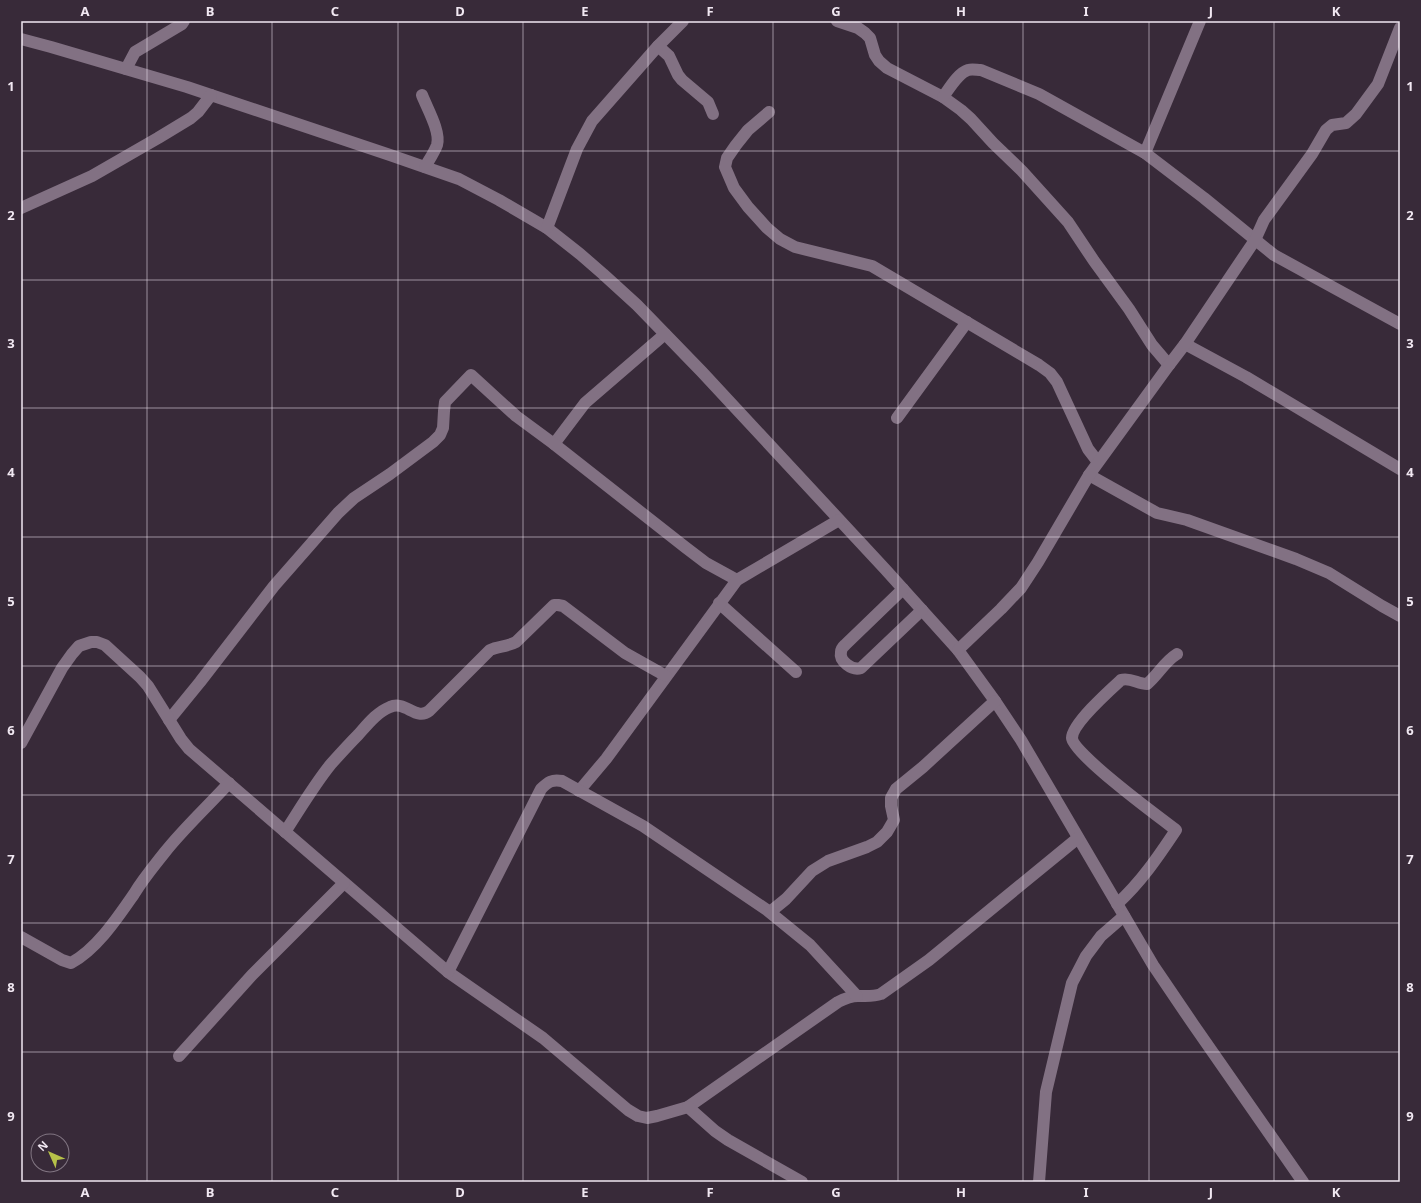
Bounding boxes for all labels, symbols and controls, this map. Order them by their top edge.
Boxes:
text: A [81,2,90,20]
text: B [206,2,214,20]
text: C [331,2,339,20]
text: D [455,2,465,20]
text: E [581,2,589,20]
text: F [706,2,714,20]
text: G [831,2,841,20]
text: H [956,2,966,20]
text: I [1083,2,1089,20]
text: J [1208,2,1213,20]
text: K [1332,2,1341,20]
text: 1 [7,77,15,95]
text: 1 [1406,77,1414,95]
text: 2 [7,206,15,224]
text: 2 [1406,206,1414,224]
text: 3 [7,334,15,352]
text: 3 [1406,334,1414,352]
text: 4 [7,463,15,481]
text: 4 [1406,463,1414,481]
text: 5 [7,592,15,610]
text: 5 [1406,592,1414,610]
text: 6 [7,721,15,739]
text: 6 [1406,721,1414,739]
text: 7 [7,850,15,868]
text: 7 [1406,850,1414,868]
text: 8 [7,978,15,996]
text: 8 [1406,978,1414,996]
text: 9 [7,1107,15,1125]
text: 9 [1406,1107,1414,1125]
north arrow [30,1133,70,1173]
text: N [34,1137,51,1154]
text: A [81,1183,90,1201]
text: B [206,1183,214,1201]
text: C [331,1183,339,1201]
text: D [455,1183,465,1201]
text: E [581,1183,589,1201]
text: F [706,1183,714,1201]
text: G [831,1183,841,1201]
text: H [956,1183,966,1201]
text: I [1083,1183,1089,1201]
text: J [1208,1183,1213,1201]
text: K [1332,1183,1341,1201]

